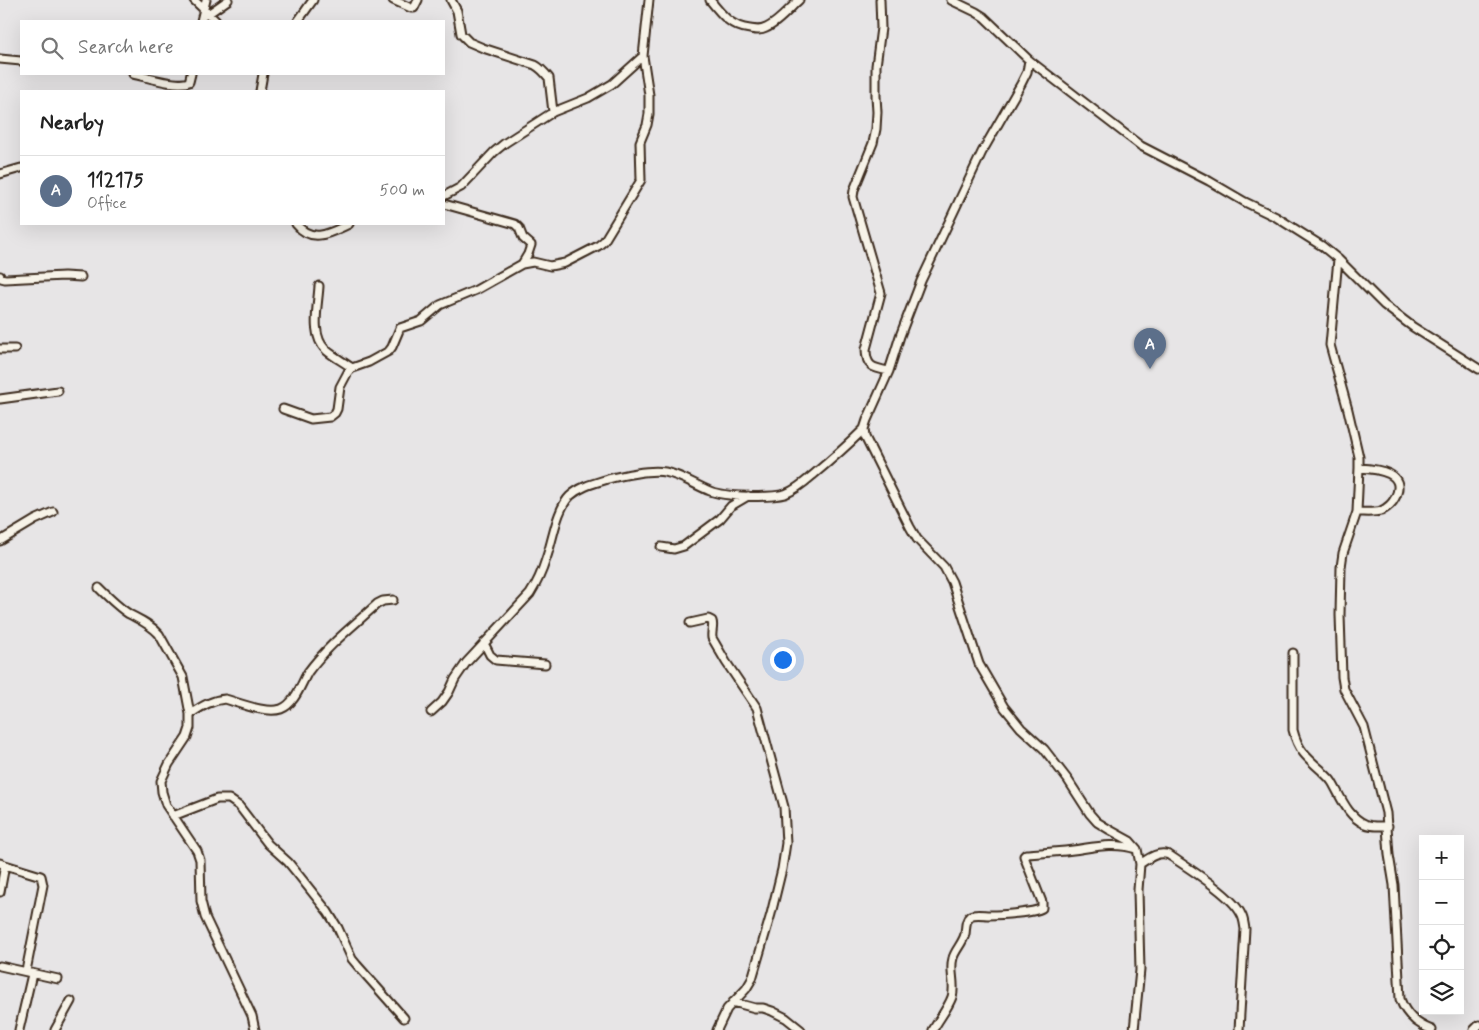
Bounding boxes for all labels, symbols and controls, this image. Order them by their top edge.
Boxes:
search box [20,20,445,75]
icon: search [38,34,66,62]
text: Search here [78,35,174,60]
text: Nearby [40,109,104,137]
text: 112175 [87,168,144,193]
text: A [51,180,61,201]
text: 500 m [380,180,425,201]
text: Office [87,193,127,214]
pin: A [1134,328,1166,369]
your location [770,647,796,673]
map controls [1419,835,1464,1015]
button: + [1419,835,1464,880]
button: − [1419,880,1464,925]
button: locate [1419,925,1464,970]
button: layers [1419,970,1464,1015]

